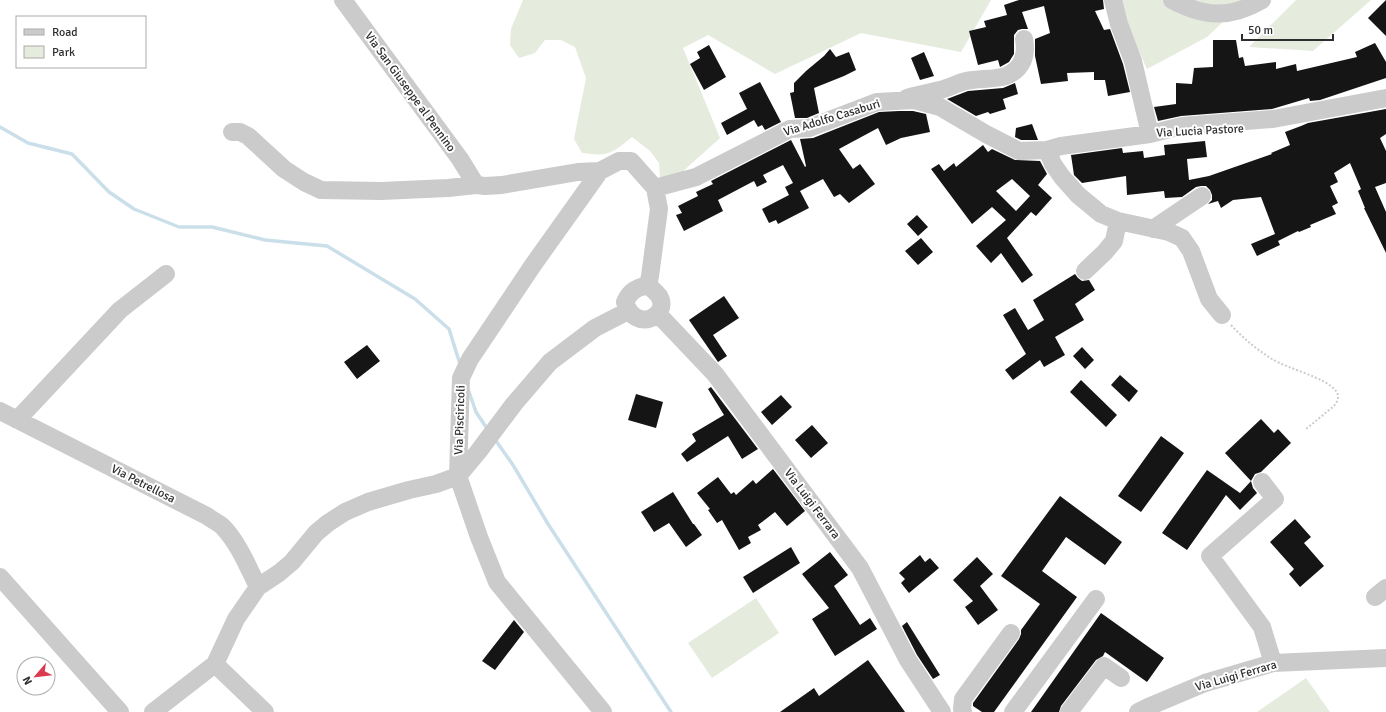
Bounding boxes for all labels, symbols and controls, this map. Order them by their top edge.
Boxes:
legend [16,16,146,68]
scale bar [1242,16,1333,42]
text: 50 m [1248,23,1273,38]
text: Road [52,25,78,40]
street label: Via San Giuseppe al Pennino [361,29,459,155]
text: Park [52,45,75,60]
street label: Via Adolfo Casaburi [782,96,882,140]
street label: Via Lucia Pastore [1156,121,1244,141]
street label: Via Pisciricoli [451,385,469,455]
street label: Via Petrellosa [108,461,178,507]
street label: Via Luigi Ferrara [781,466,843,542]
north arrow [16,656,56,696]
street label: Via Luigi Ferrara [1194,657,1278,695]
text: N [20,674,35,687]

